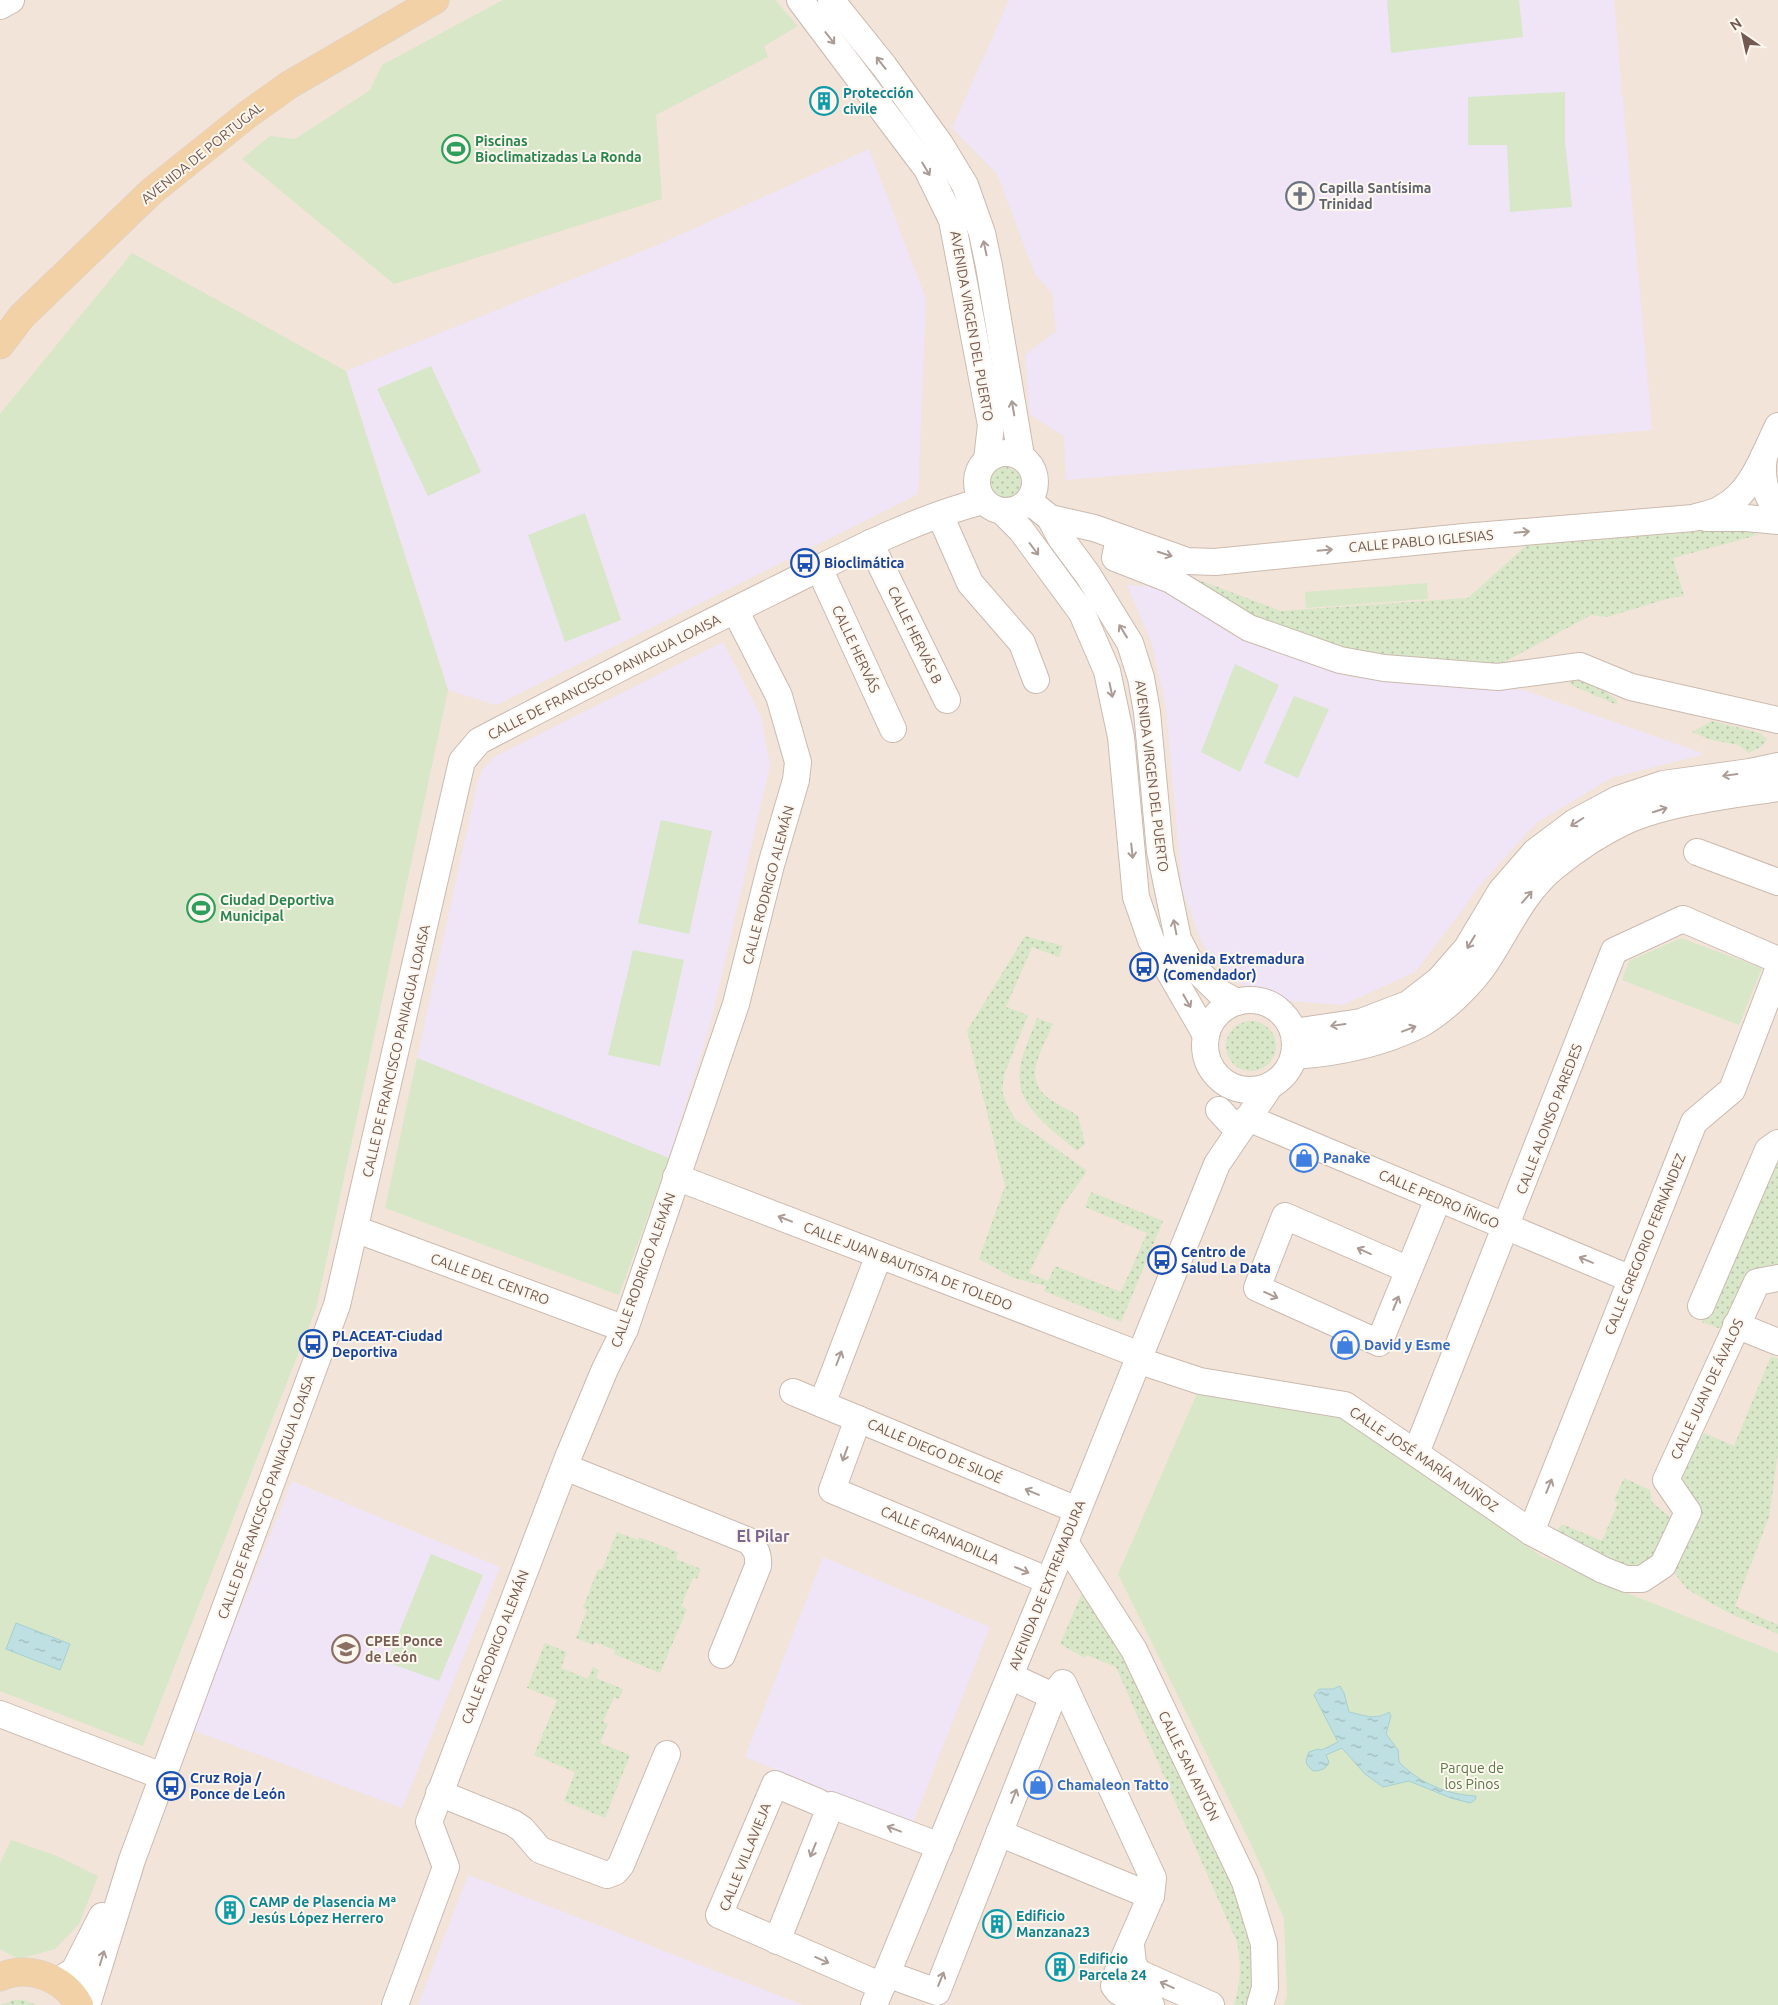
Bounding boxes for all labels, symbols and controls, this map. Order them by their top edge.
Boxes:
north arrow [1718,10,1768,60]
text: N [1727,15,1745,34]
one-way arrow [825,31,836,44]
one-way arrow [876,56,886,70]
place label: Protección civile [843,85,914,117]
building icon: Protección civile [809,86,839,116]
street label: AVENIDA DE PORTUGAL [138,99,266,207]
place label: Piscinas Bioclimatizadas La Ronda [475,133,642,165]
sports icon: Piscinas Bioclimatizadas La Ronda [441,134,471,164]
one-way arrow [922,162,932,176]
place label: Capilla Santísima Trinidad [1319,180,1431,212]
church icon: Capilla Santísima Trinidad [1285,181,1315,211]
street label: AVENIDA VIRGEN DEL PUERTO [947,229,997,423]
one-way arrow [980,241,990,257]
one-way arrow [1007,401,1017,417]
street label: CALLE PABLO IGLESIAS [1348,527,1494,555]
one-way arrow [1514,527,1530,537]
one-way arrow [1029,542,1039,556]
one-way arrow [1317,545,1333,555]
bus stop icon: Bioclimática [790,548,820,578]
one-way arrow [1156,550,1172,559]
place label: Bioclimática [824,555,904,571]
street label: CALLE HERVÁS B [884,583,946,686]
street label: CALLE HERVÁS [829,602,884,695]
street label: CALLE DE FRANCISCO PANIAGUA LOAISA [485,611,723,743]
one-way arrow [1117,624,1127,638]
street label: AVENIDA VIRGEN DEL PUERTO [1132,679,1172,873]
one-way arrow [1107,681,1116,697]
one-way arrow [1722,770,1738,780]
street label: CALLE RODRIGO ALEMÁN [738,804,797,966]
one-way arrow [1652,805,1668,814]
one-way arrow [1570,817,1584,827]
one-way arrow [1127,842,1137,858]
one-way arrow [1521,891,1532,904]
place label: Ciudad Deportiva Municipal [220,892,334,924]
sports icon: Ciudad Deportiva Municipal [186,893,216,923]
one-way arrow [1170,919,1179,935]
street label: CALLE DE FRANCISCO PANIAGUA LOAISA [359,923,433,1179]
one-way arrow [1465,934,1475,948]
place label: Avenida Extremadura (Comendador) [1163,951,1305,983]
bus stop icon: Avenida Extremadura (Comendador) [1129,952,1159,982]
one-way arrow [1182,993,1192,1007]
one-way arrow [1330,1020,1346,1030]
one-way arrow [1401,1024,1416,1033]
street label: CALLE ALONSO PAREDES [1513,1041,1585,1197]
shop icon: Panake [1289,1143,1319,1173]
place label: Panake [1323,1150,1371,1166]
street label: CALLE GREGORIO FERNÁNDEZ [1600,1151,1689,1337]
street label: CALLE PEDRO ÍÑIGO [1376,1165,1502,1232]
street label: CALLE RODRIGO ALEMÁN [607,1190,679,1350]
one-way arrow [778,1214,793,1223]
street label: CALLE JUAN BAUTISTA DE TOLEDO [801,1219,1015,1313]
place label: Centro de Salud La Data [1181,1244,1271,1276]
bus stop icon: Centro de Salud La Data [1147,1245,1177,1275]
one-way arrow [1357,1245,1372,1255]
street label: CALLE DEL CENTRO [428,1250,552,1308]
one-way arrow [1579,1255,1594,1265]
one-way arrow [1263,1290,1278,1300]
one-way arrow [1392,1296,1401,1311]
street label: CALLE JUAN DE ÁVALOS [1666,1316,1747,1462]
place label: PLACEAT-Ciudad Deportiva [332,1328,443,1360]
bus stop icon: PLACEAT-Ciudad Deportiva [298,1329,328,1359]
shop icon: David y Esme [1330,1330,1360,1360]
place label: David y Esme [1364,1337,1451,1353]
one-way arrow [836,1351,845,1366]
street label: CALLE DE FRANCISCO PANIAGUA LOAISA [214,1373,318,1621]
street label: CALLE JOSÉ MARÍA MUÑOZ [1347,1402,1502,1515]
street label: CALLE DIEGO DE SILOÉ [865,1414,1005,1487]
one-way arrow [840,1446,849,1462]
one-way arrow [1545,1479,1554,1495]
one-way arrow [1025,1486,1040,1496]
street label: AVENIDA DE EXTREMADURA [1006,1498,1088,1672]
street label: CALLE GRANADILLA [878,1503,1002,1567]
district label: El Pilar [736,1527,790,1545]
one-way arrow [1014,1566,1029,1575]
street label: CALLE RODRIGO ALEMÁN [457,1567,532,1726]
place label: CPEE Ponce de León [365,1633,443,1665]
school or university icon: CPEE Ponce de León [331,1634,361,1664]
street label: CALLE SAN ANTÓN [1155,1708,1223,1824]
park label: Parque de los Pinos [1440,1760,1504,1792]
place label: Cruz Roja / Ponce de León [190,1770,285,1802]
shop icon: Chamaleon Tatto [1023,1770,1053,1800]
bus stop icon: Cruz Roja / Ponce de León [156,1771,186,1801]
place label: Chamaleon Tatto [1057,1777,1169,1793]
one-way arrow [1010,1789,1019,1804]
street label: CALLE VILLAVIEJA [716,1801,774,1913]
one-way arrow [887,1824,902,1833]
one-way arrow [808,1842,817,1857]
place label: CAMP de Plasencia Mª Jesús López Herrero [249,1894,396,1926]
building icon: CAMP de Plasencia Mª Jesús López Herrero [215,1895,245,1925]
place label: Edificio Manzana23 [1016,1908,1090,1940]
building icon: Edificio Manzana23 [982,1909,1012,1939]
one-way arrow [97,1951,107,1967]
place label: Edificio Parcela 24 [1079,1951,1147,1983]
building icon: Edificio Parcela 24 [1045,1952,1075,1982]
one-way arrow [814,1956,829,1966]
one-way arrow [938,1972,947,1987]
one-way arrow [1160,1980,1175,1989]

